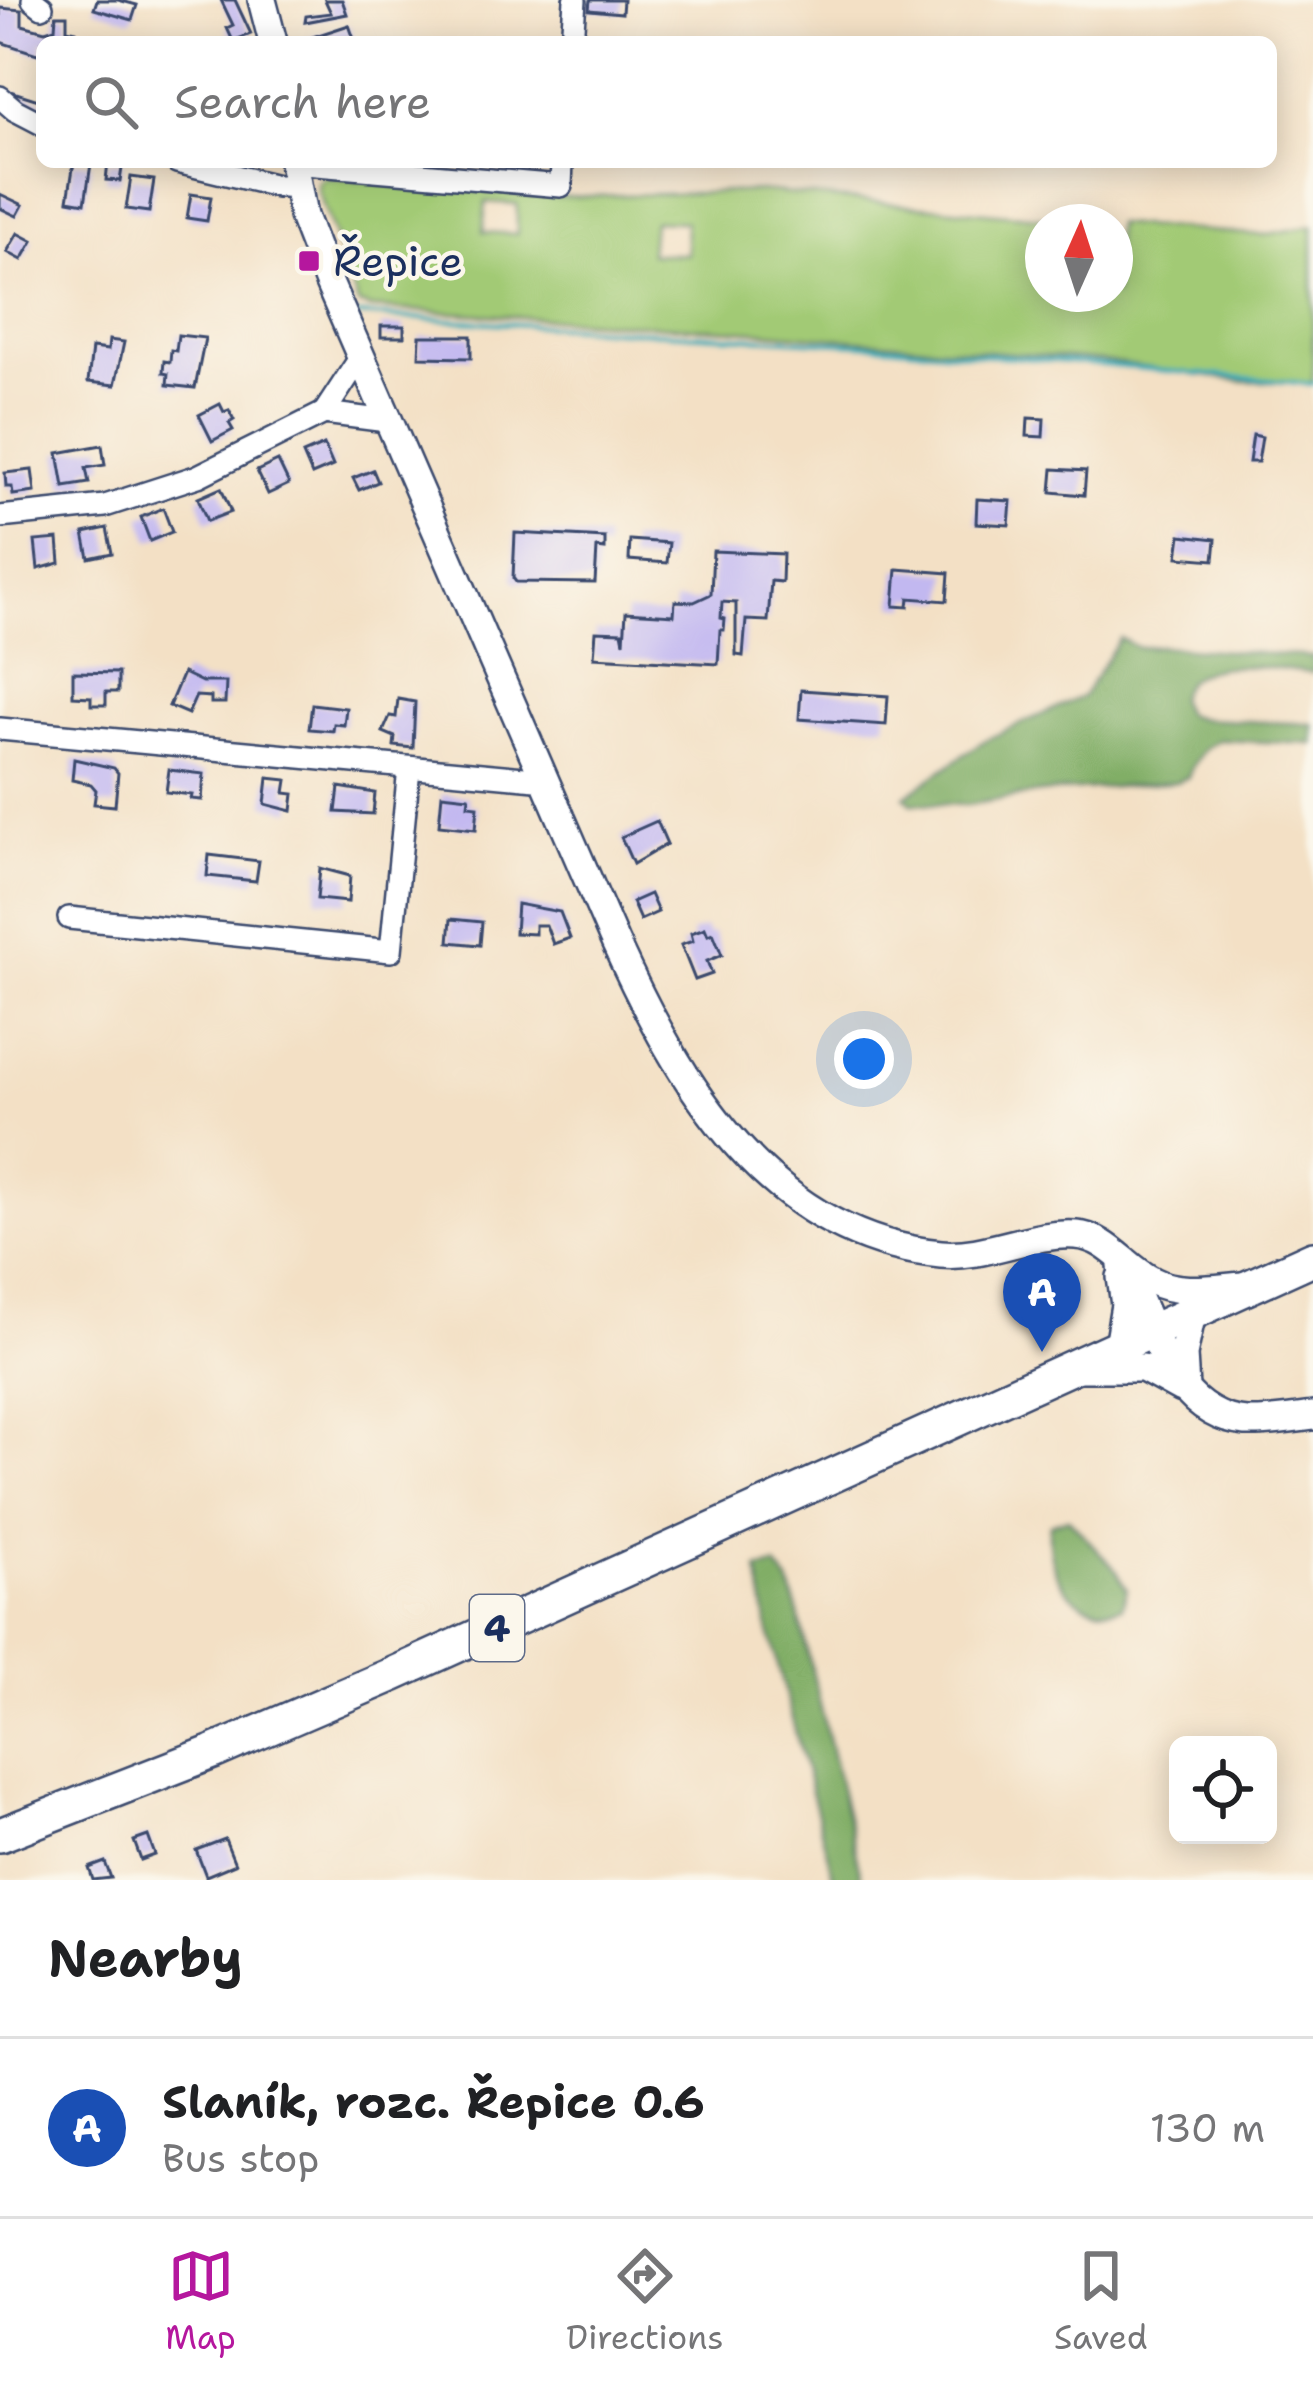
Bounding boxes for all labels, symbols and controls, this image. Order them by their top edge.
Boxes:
search box [36,36,1277,168]
icon: search [78,69,144,135]
text: Search here [174,72,431,132]
north arrow [1025,204,1133,312]
place label: Řepice [333,233,463,289]
marker: Řepice [296,248,322,274]
your location [834,1029,894,1089]
pin: A [1003,1253,1081,1352]
road number: 4 [470,1595,524,1661]
map controls [1169,1736,1277,1844]
button: locate [1169,1736,1277,1844]
text: Nearby [48,1924,243,1992]
text: Slaník, rozc. Řepice 0.6 [162,2072,705,2132]
text: A [72,2102,102,2154]
text: 130 m [1150,2102,1265,2154]
text: Bus stop [162,2132,319,2184]
tab: Map [165,2243,236,2360]
tab: Directions [566,2243,724,2360]
tab: Saved [1054,2243,1148,2360]

